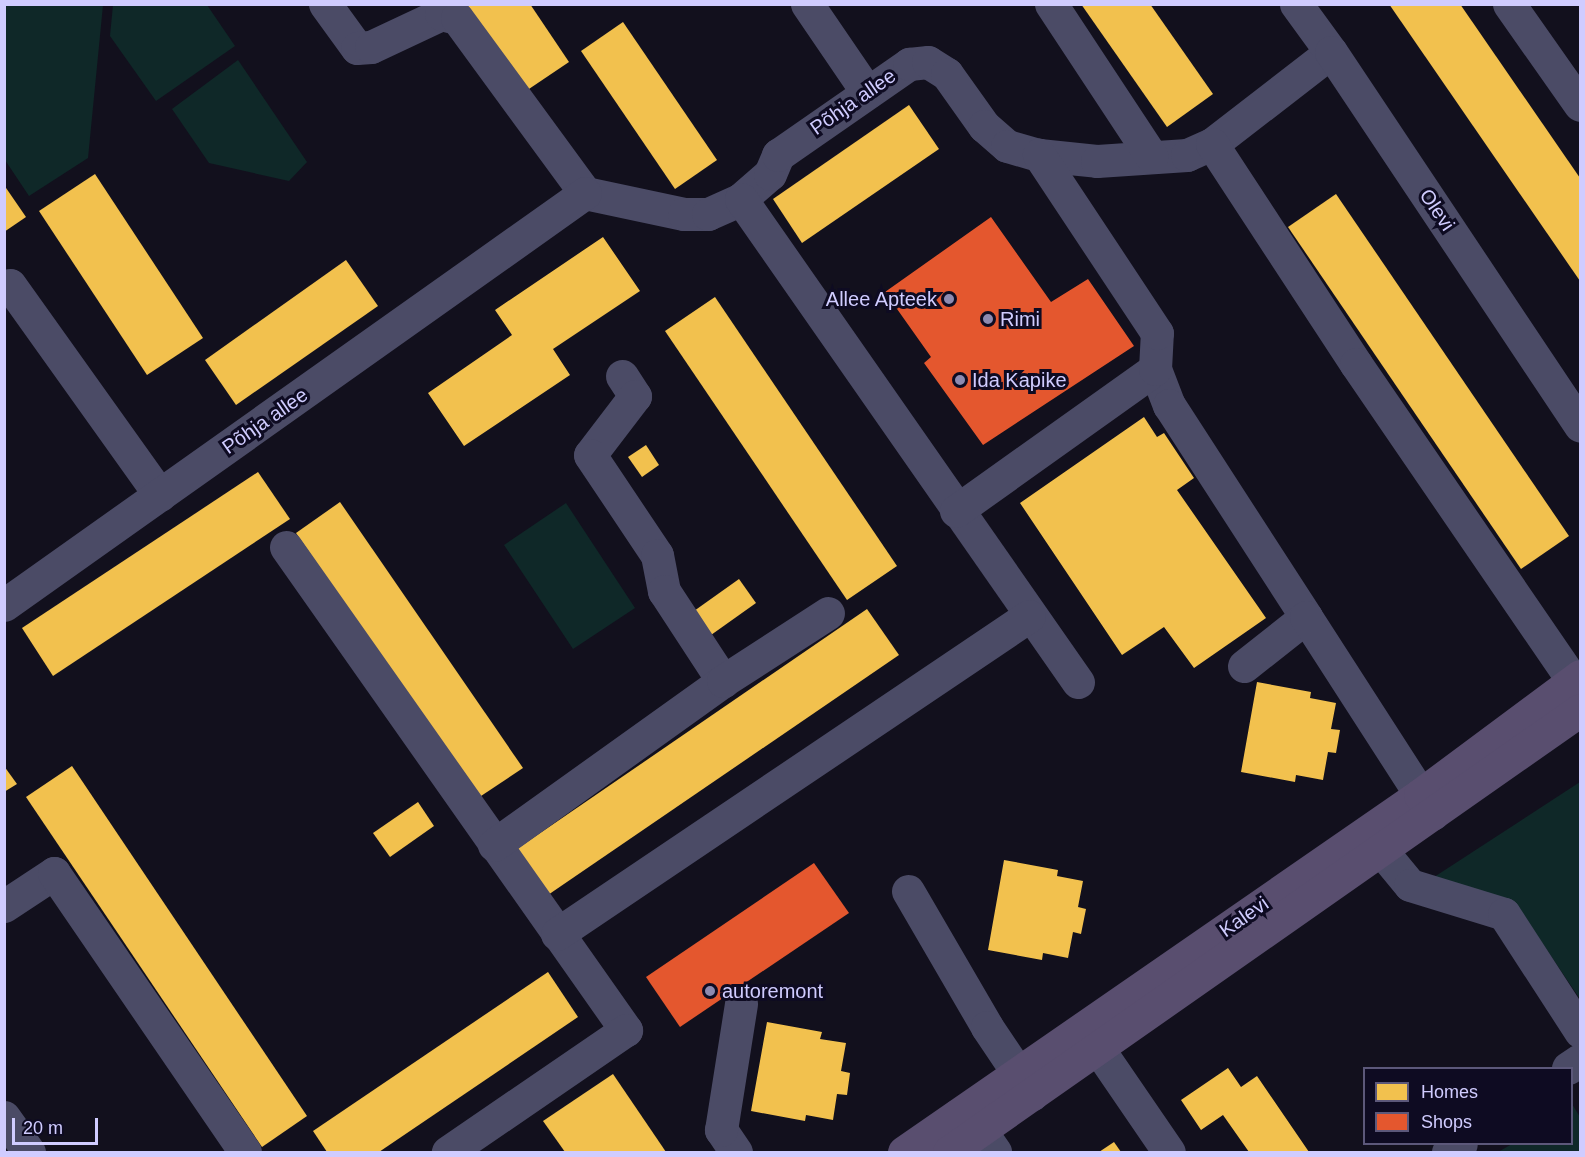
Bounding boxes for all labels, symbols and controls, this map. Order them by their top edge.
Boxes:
street label: Põhja allee [806,64,900,140]
street label: Olevi [1414,184,1460,236]
place label: Allee Apteek [825,287,937,311]
marker: Allee Apteek [942,292,956,306]
place label: Rimi [1000,307,1040,331]
marker: Rimi [981,312,995,326]
place label: Ida Kapike [972,368,1067,392]
marker: Ida Kapike [953,373,967,387]
street label: Põhja allee [218,383,312,459]
street label: Kalevi [1215,892,1273,942]
place label: autoremont [722,979,823,1003]
marker: autoremont [703,984,717,998]
legend [1363,1067,1573,1145]
text: Homes [1421,1082,1478,1102]
scale bar [15,1106,100,1144]
text: Shops [1421,1112,1472,1132]
text: 20 m [23,1118,63,1138]

